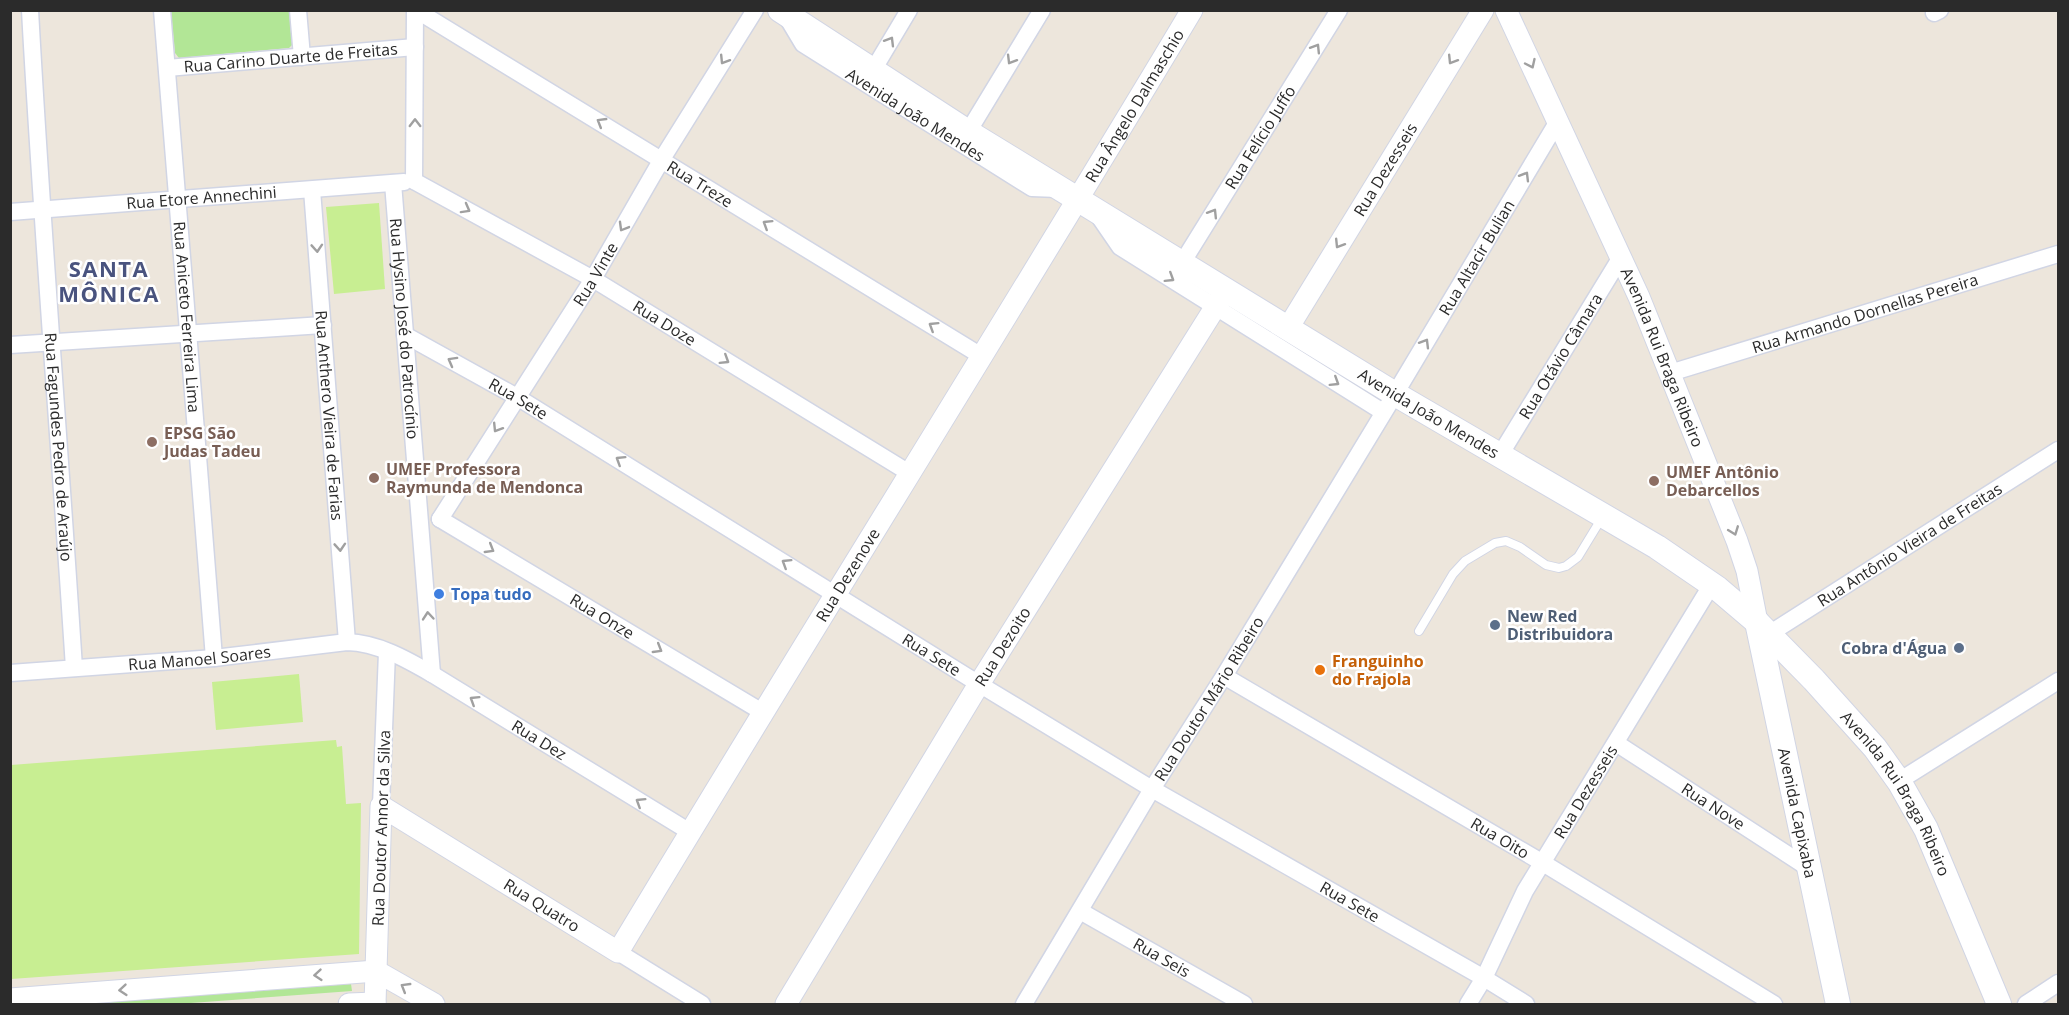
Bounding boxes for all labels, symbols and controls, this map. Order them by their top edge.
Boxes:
street label: Rua Ângelo Dalmaschio [1080,25,1189,186]
one-way arrow [883,37,895,47]
street label: Rua Carino Duarte de Freitas [183,38,398,78]
one-way arrow [1308,44,1320,54]
one-way arrow [720,54,732,64]
one-way arrow [1007,54,1019,64]
one-way arrow [1447,54,1459,64]
one-way arrow [1524,57,1536,68]
street label: Avenida João Mendes [842,63,989,167]
street label: Rua Felício Juffo [1220,81,1301,193]
one-way arrow [409,118,421,127]
one-way arrow [597,118,607,130]
street label: Rua Dezesseis [1348,119,1422,220]
street label: Rua Treze [663,155,737,212]
one-way arrow [1518,172,1529,182]
street label: Rua Etore Annechini [125,181,277,214]
street label: Rua Altacir Bulian [1434,196,1520,319]
one-way arrow [460,202,470,213]
one-way arrow [1205,209,1216,220]
street label: Rua Hysino José do Patrocínio [385,217,424,440]
one-way arrow [763,219,773,231]
street label: Rua Aniceto Ferreira Lima [169,220,205,414]
one-way arrow [619,221,630,231]
street label: Rua Vinte [568,238,623,310]
one-way arrow [1335,238,1346,249]
one-way arrow [310,243,323,252]
district label: SANTA MÔNICA [58,253,160,308]
street label: Avenida Rui Braga Ribeiro [1616,264,1709,450]
street label: Rua Armando Dornellas Pereira [1749,268,1981,358]
one-way arrow [1164,271,1174,283]
street label: Rua Otávio Câmara [1514,289,1607,423]
street label: Rua Doze [629,295,700,351]
street label: Rua Anthero Vieira de Farias [310,309,349,521]
one-way arrow [929,322,939,334]
street label: Rua Fagundes Pedro de Araújo [40,332,78,562]
one-way arrow [1418,339,1429,349]
one-way arrow [719,352,729,364]
one-way arrow [448,357,458,368]
street label: Avenida João Mendes [1354,363,1503,463]
street label: Rua Sete [485,373,552,425]
one-way arrow [1329,374,1339,386]
place label: EPSG São Judas Tadeu [162,422,261,462]
one-way arrow [493,422,505,432]
marker: EPSG São Judas Tadeu [145,435,159,449]
one-way arrow [616,456,626,468]
place label: UMEF Professora Raymunda de Mendonca [386,458,583,498]
place label: UMEF Antônio Debarcellos [1666,461,1779,501]
marker: UMEF Professora Raymunda de Mendonca [367,471,381,485]
marker: UMEF Antônio Debarcellos [1647,474,1661,488]
street label: Rua Antônio Vieira de Freitas [1813,478,2006,611]
street label: Rua Dezenove [810,524,885,626]
one-way arrow [1726,526,1739,536]
one-way arrow [333,542,346,552]
one-way arrow [484,542,494,553]
one-way arrow [782,558,792,570]
place label: Topa tudo [451,583,532,605]
marker: Topa tudo [432,587,446,601]
street label: Rua Onze [566,588,638,644]
street label: Rua Dezoito [969,603,1036,690]
place label: New Red Distribuidora [1507,605,1613,645]
one-way arrow [422,611,435,620]
street label: Rua Doutor Mário Ribeiro [1149,612,1269,785]
marker: New Red Distribuidora [1488,618,1502,632]
street label: Rua Sete [898,628,965,681]
place label: Cobra d'Água [1841,637,1947,659]
street label: Rua Manoel Soares [127,640,272,675]
marker: Cobra d'Água [1952,641,1966,655]
one-way arrow [652,642,662,654]
place label: Franguinho do Frajola [1332,650,1424,690]
marker: Franguinho do Frajola [1313,663,1327,677]
one-way arrow [470,695,480,707]
street label: Avenida Rui Braga Ribeiro [1836,706,1955,879]
street label: Rua Dez [508,714,571,765]
street label: Rua Doutor Annor da Silva [367,729,395,927]
street label: Rua Dezesseis [1549,741,1622,843]
street label: Avenida Capixaba [1773,746,1822,880]
street label: Rua Nove [1677,778,1749,835]
one-way arrow [636,797,646,809]
street label: Rua Oito [1467,812,1533,864]
street label: Rua Quatro [500,873,584,937]
street label: Rua Sete [1316,876,1384,927]
street label: Rua Seis [1129,932,1194,982]
one-way arrow [313,968,322,981]
one-way arrow [401,983,411,994]
one-way arrow [119,984,128,997]

